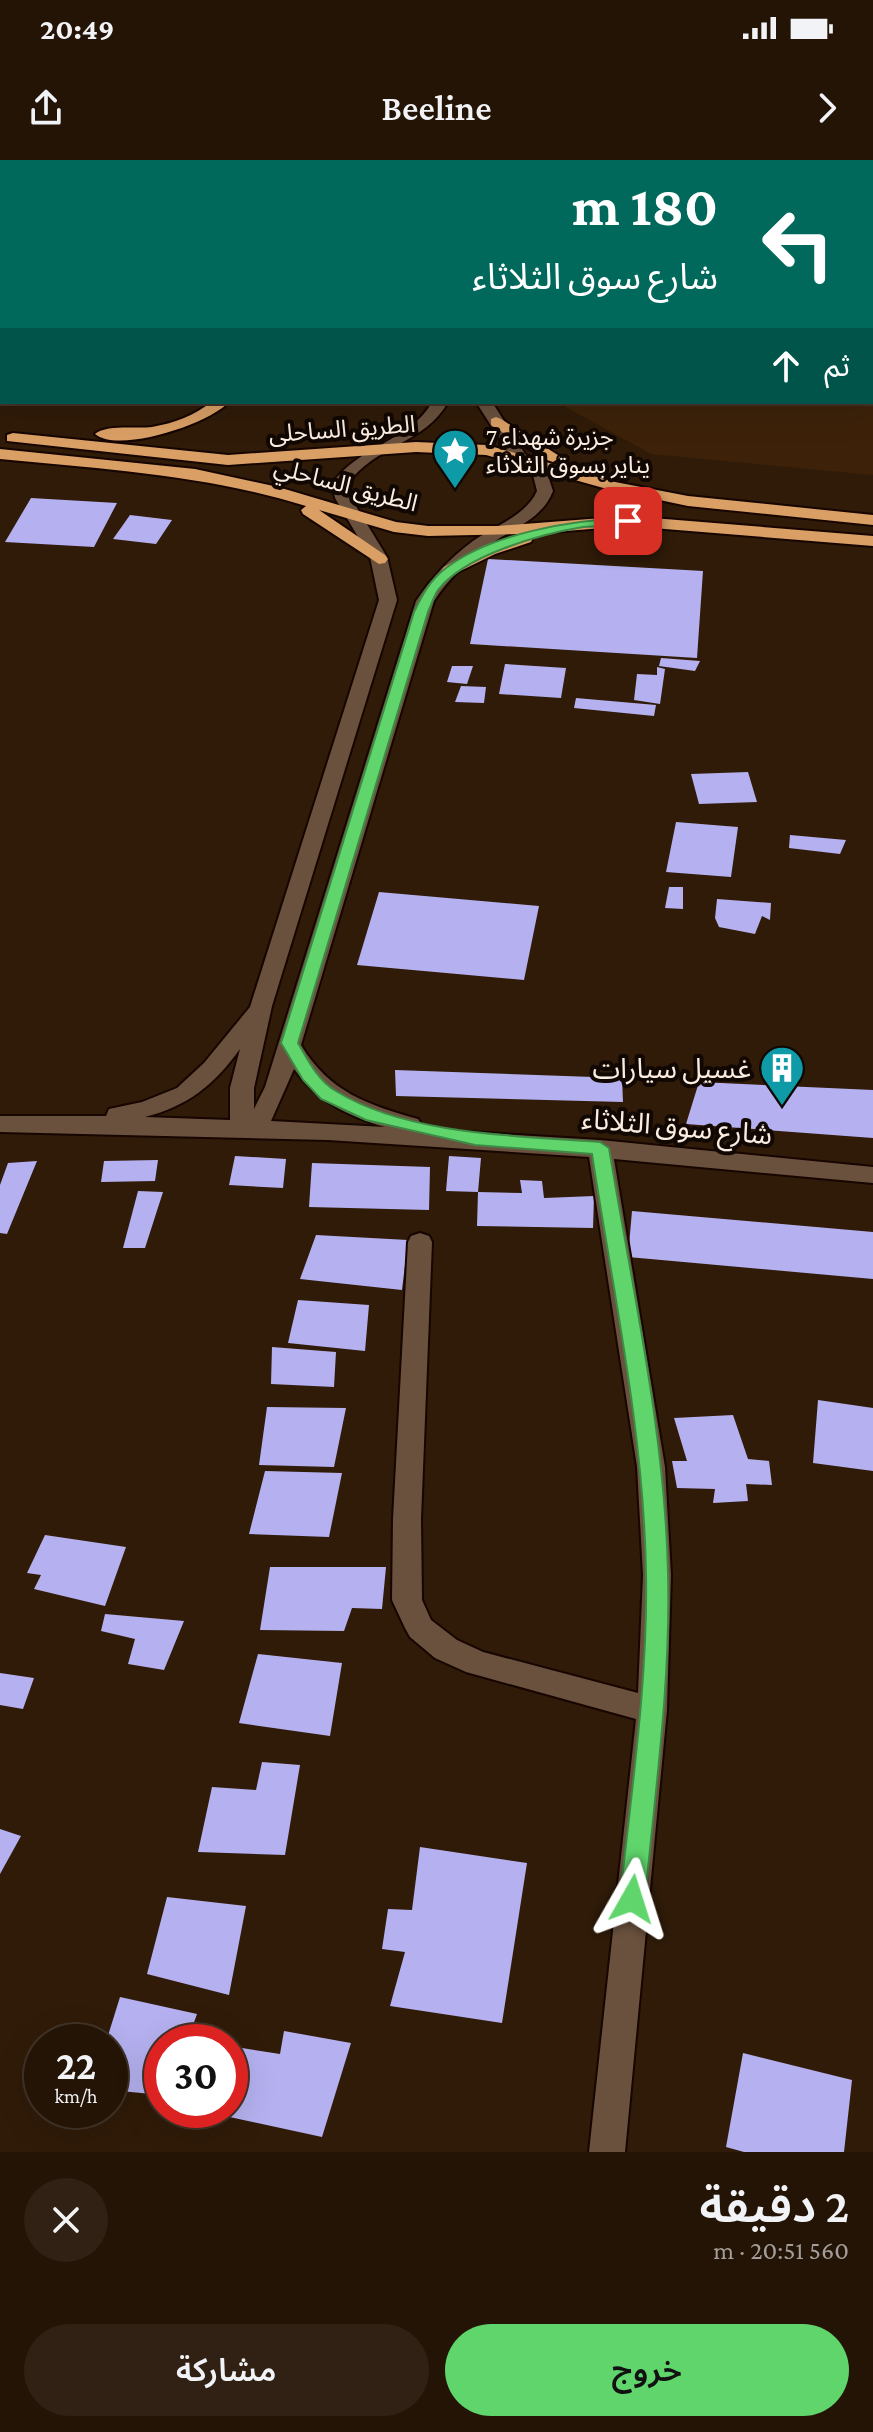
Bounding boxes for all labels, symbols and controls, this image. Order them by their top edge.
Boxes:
text: 20:49 [40,12,114,45]
icon: share [24,86,68,130]
icon: forward [805,86,849,130]
text: Beeline [381,88,492,128]
text: 180 m [572,175,718,237]
icon: left [746,192,850,296]
text: شارع سوق الثلاثاء [472,257,718,297]
icon: ahead [764,344,808,388]
text: ثم [824,349,850,382]
street label: الطريق الساحلى [268,410,416,449]
place label: جزيرة شهداء 7 يناير بسوق الثلاثاء [486,423,650,479]
place icon: جزيرة شهداء 7 يناير بسوق الثلاثاء [431,427,479,490]
street label: الطريق الساحلي [270,452,421,522]
pin [594,487,662,555]
icon: arrive [606,499,650,543]
building icon: غسيل سيارات [758,1044,806,1107]
place label: غسيل سيارات [592,1053,751,1085]
street label: شارع سوق الثلاثاء [580,1103,773,1155]
position arrow [590,1857,674,1941]
speed limit sign: 30 [144,2024,248,2128]
text: 22 [56,2043,96,2088]
text: km/h [54,2085,98,2107]
button: close [24,2178,108,2262]
text: 2 دقيقة [700,2179,849,2232]
text: 560 m · 20:51 [713,2236,849,2265]
button: مشاركة [24,2324,429,2416]
button: خروج [445,2324,849,2416]

